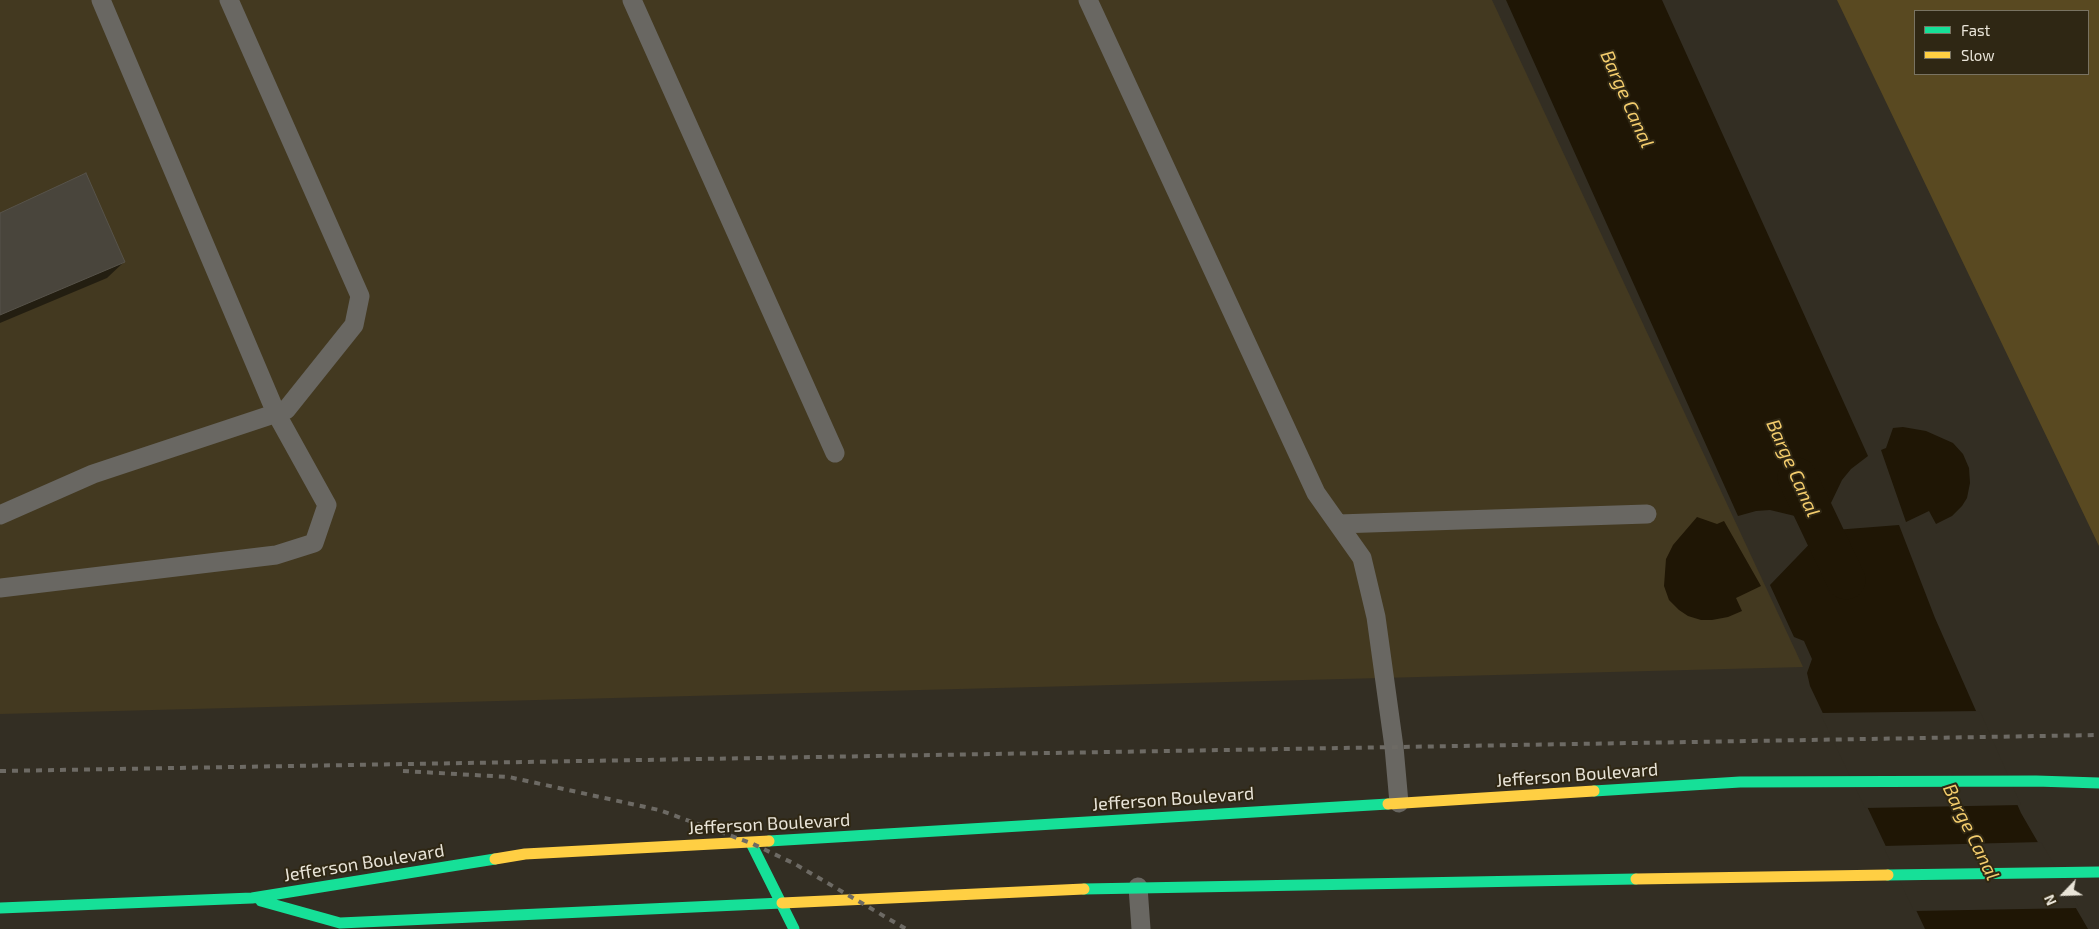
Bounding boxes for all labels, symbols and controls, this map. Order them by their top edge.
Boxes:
legend [1914,10,2089,75]
text: Fast [1961,21,1990,39]
text: Slow [1961,46,1995,64]
water label: Barge Canal [1595,47,1659,151]
water label: Barge Canal [1761,416,1825,520]
street label: Jefferson Boulevard [1495,759,1659,791]
water label: Barge Canal [1938,780,2004,884]
street label: Jefferson Boulevard [1091,783,1255,815]
street label: Jefferson Boulevard [687,809,851,839]
street label: Jefferson Boulevard [282,840,446,886]
north arrow [2039,869,2089,919]
text: N [2040,892,2060,908]

